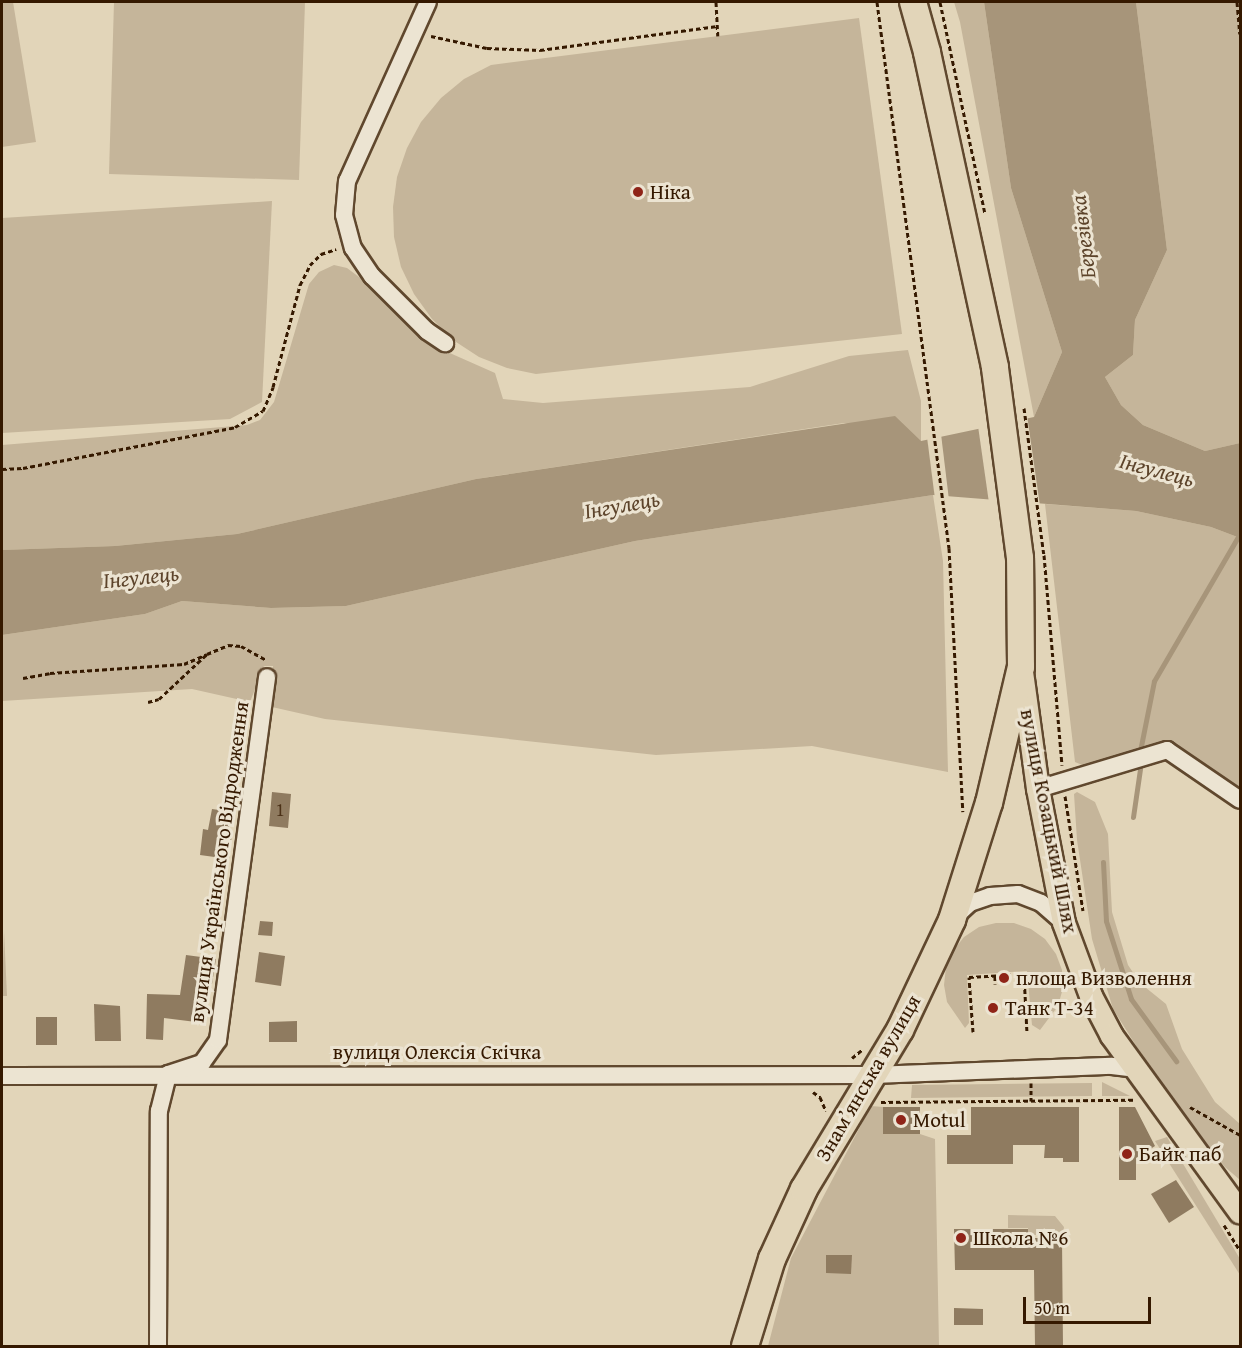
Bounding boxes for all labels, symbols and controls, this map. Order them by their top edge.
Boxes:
place label: Ніка [650,179,691,205]
marker: Ніка [631,185,645,199]
water label: Березівка [1065,194,1101,280]
water label: Інгулець [1117,447,1197,493]
water label: Інгулець [582,485,662,525]
water label: Інгулець [102,560,180,594]
street label: вулиця Українського Відродження [184,700,254,1024]
street label: вулиця Козацький Шлях [1015,707,1083,935]
house number: 1 [276,799,284,821]
place label: площа Визволення [1016,965,1192,991]
marker: площа Визволення [997,971,1011,985]
street label: Знамʼянська вулиця [810,990,926,1166]
place label: Танк Т-34 [1005,995,1094,1021]
marker: Танк Т-34 [986,1001,1000,1015]
street label: вулиця Олексія Скічка [333,1039,541,1065]
place label: Motul [913,1107,966,1133]
marker: Motul [894,1113,908,1127]
place label: Байк паб [1139,1141,1222,1167]
marker: Байк паб [1120,1147,1134,1161]
place label: Школа №6 [973,1225,1068,1251]
marker: Школа №6 [954,1231,968,1245]
scale bar [1026,1285,1154,1323]
text: 50 m [1034,1294,1070,1321]

